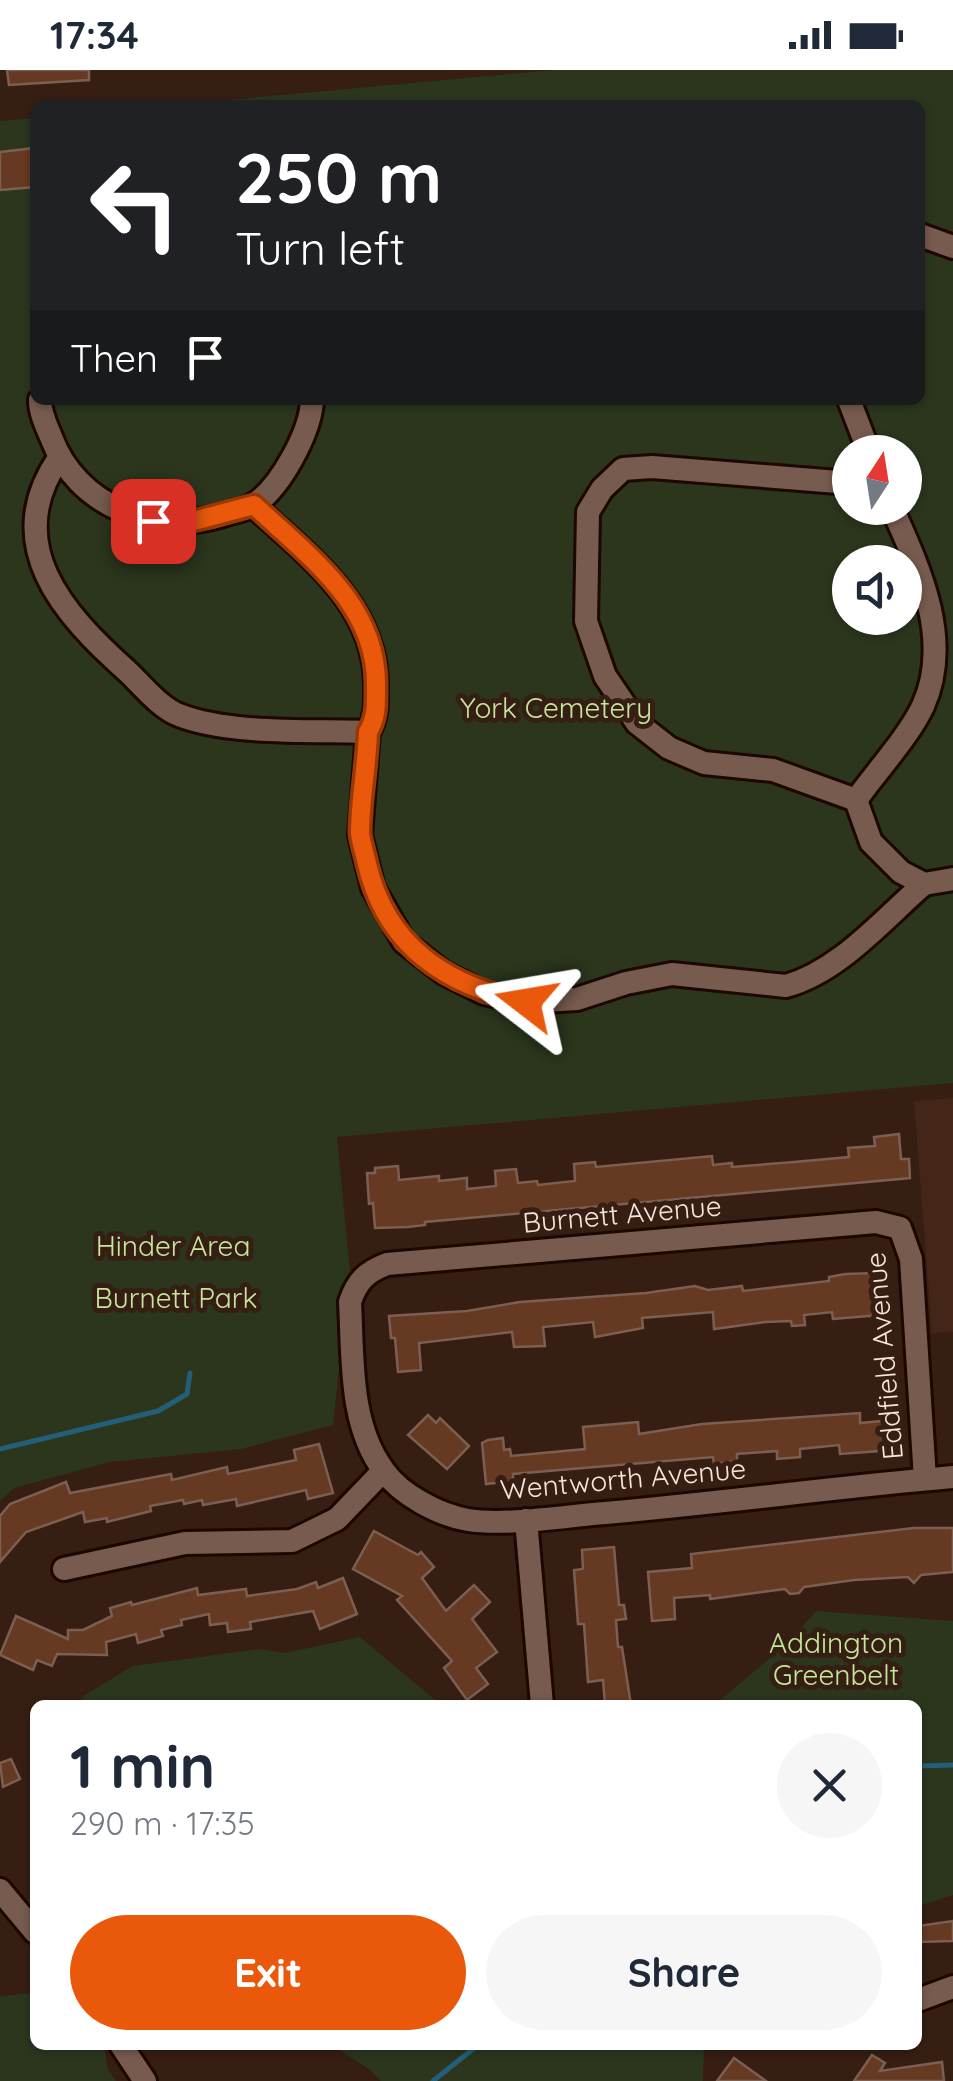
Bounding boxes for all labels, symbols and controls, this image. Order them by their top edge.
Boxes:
text: 17:34 [50,11,139,59]
text: 250 m [235,133,442,221]
icon: left [70,140,200,270]
text: Turn left [235,220,405,276]
icon: arrive [178,330,233,385]
text: Then [70,334,158,382]
north arrow [832,435,922,525]
map controls [832,435,922,635]
pin [111,479,196,564]
icon: arrive [126,494,181,549]
button: sound [832,545,922,635]
park label: York Cemetery [460,690,652,725]
position arrow [474,950,578,1054]
street label: Burnett Avenue [521,1187,723,1240]
park label: Hinder Area [96,1228,250,1263]
street label: Eddfield Avenue [857,1251,910,1461]
park label: Burnett Park [95,1280,257,1315]
street label: Wentworth Avenue [499,1450,747,1507]
park label: Addington Greenbelt [769,1625,903,1692]
text: 1 min [70,1728,215,1803]
button: close [777,1733,882,1838]
text: 290 m · 17:35 [70,1803,255,1843]
button: Exit [70,1915,466,2030]
button: Share [486,1915,882,2030]

